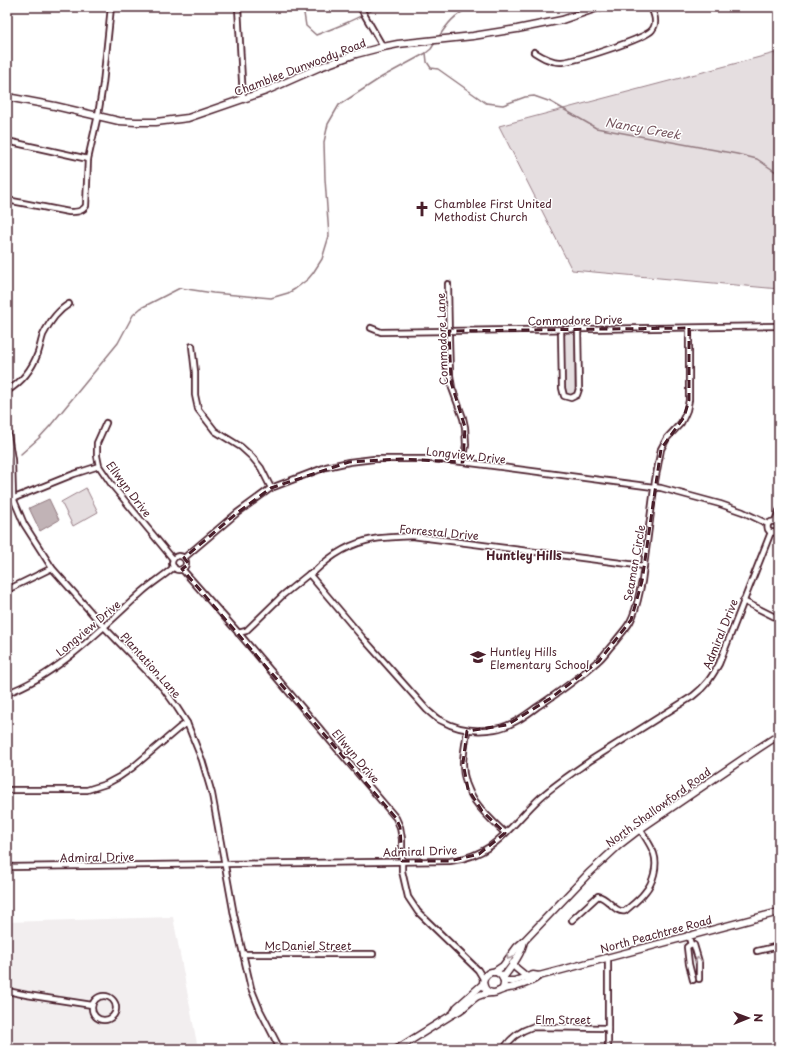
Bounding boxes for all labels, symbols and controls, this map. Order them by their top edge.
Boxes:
street label: Chamblee Dunwoody Road [231,34,369,100]
water label: Nancy Creek [604,113,683,144]
place label: Chamblee First United Methodist Church [434,195,552,225]
church icon: Chamblee First United Methodist Church [413,200,431,218]
street label: Commodore Lane [432,292,452,385]
street label: Commodore Drive [527,311,623,329]
street label: Longview Drive [425,442,507,468]
street label: Ellwyn Drive [102,457,156,521]
street label: Forrestal Drive [399,520,480,544]
street label: Seaman Circle [619,523,649,603]
district label: Huntley Hills [486,546,562,564]
street label: Longview Drive [52,596,124,660]
street label: Admiral Drive [698,596,742,672]
street label: Plantation Lane [117,628,185,702]
place label: Huntley Hills Elementary School [490,643,589,673]
school or university icon: Huntley Hills Elementary School [469,648,487,666]
street label: Ellwyn Drive [328,725,384,787]
street label: North Shallowford Road [602,763,714,851]
street label: Admiral Drive [382,841,458,861]
street label: Admiral Drive [60,848,135,866]
street label: North Peachtree Road [598,911,714,957]
street label: McDaniel Street [265,937,352,954]
one-way arrow [507,953,514,960]
one-way arrow [694,957,702,964]
north arrow [728,998,768,1038]
street label: Elm Street [535,1011,591,1028]
text: N [750,1013,767,1023]

